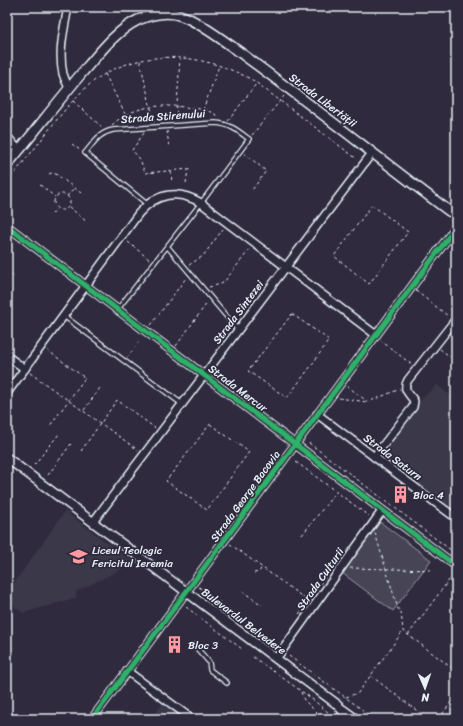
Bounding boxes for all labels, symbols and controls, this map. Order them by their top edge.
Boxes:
street label: Strada Libertății [285,68,362,133]
street label: Strada Stirenului [120,104,207,129]
street label: Strada Sintezei [208,275,269,348]
street label: Strada Mercur [204,360,272,418]
street label: Strada Saturn [359,429,426,486]
street label: Strada George Bacovia [206,446,286,546]
building icon: Bloc 4 [390,485,410,505]
place label: Bloc 4 [413,486,444,505]
place label: Liceul Teologic Fericitul Ieremia [92,541,173,573]
street label: Strada Culturii [292,543,350,615]
school or university icon: Liceul Teologic Fericitul Ieremia [69,546,89,566]
street label: Bulevardul Belvedere [197,583,291,660]
building icon: Bloc 3 [165,635,185,655]
place label: Bloc 3 [188,636,218,655]
north arrow [405,668,445,708]
text: N [421,688,430,707]

